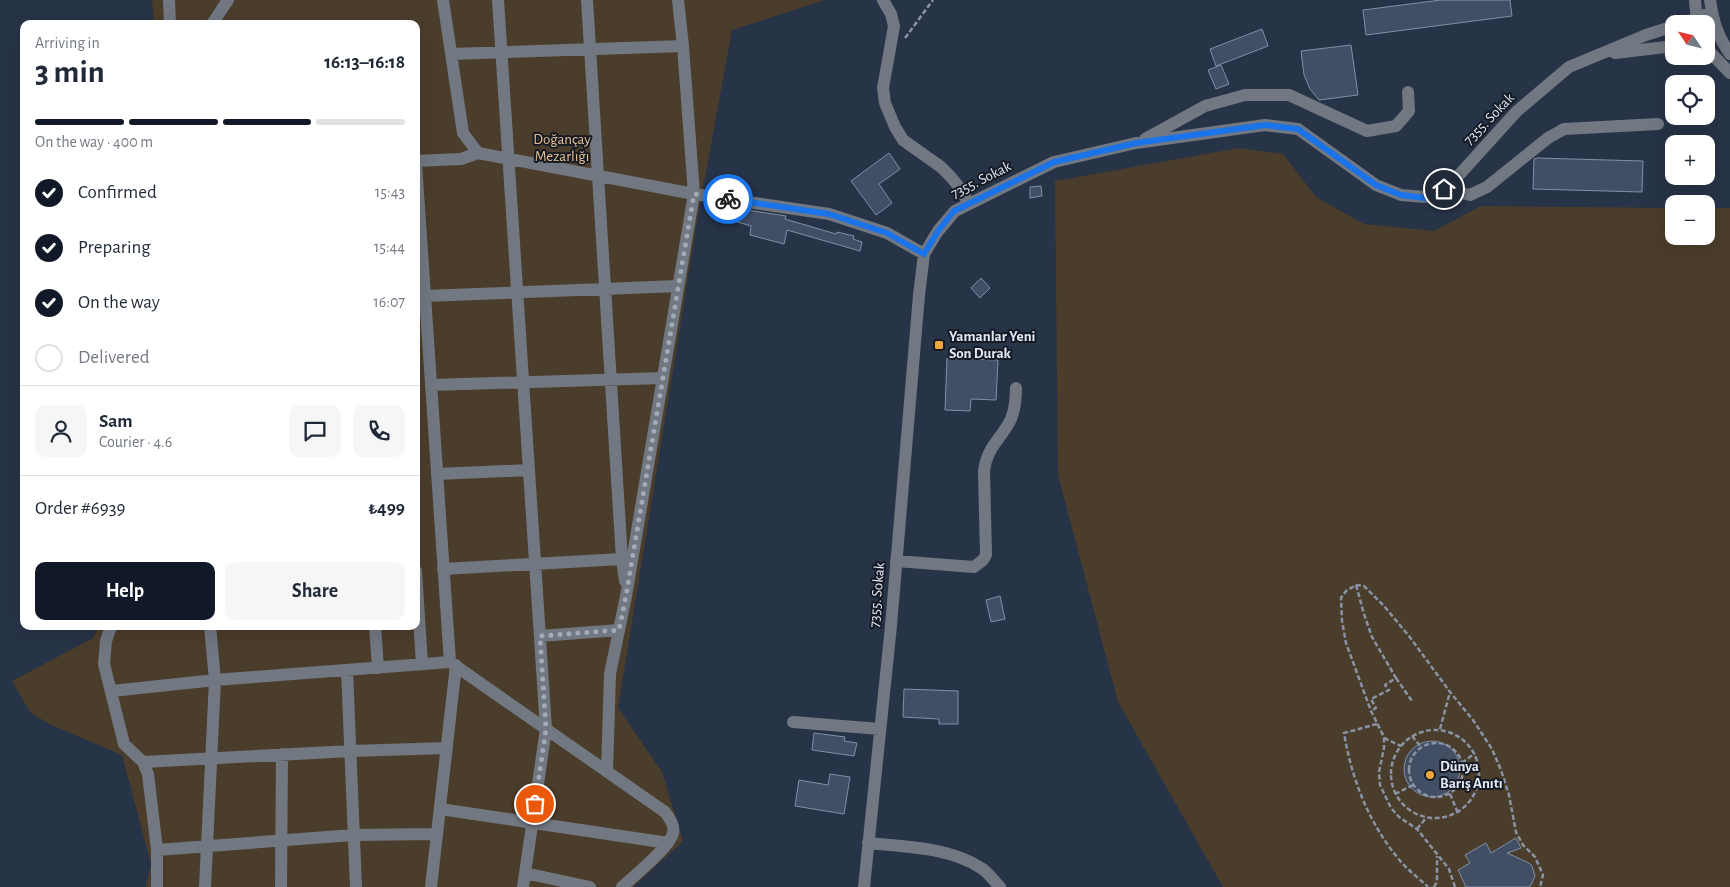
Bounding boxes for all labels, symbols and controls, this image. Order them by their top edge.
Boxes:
north arrow [1665,15,1715,65]
map controls [1665,15,1715,245]
text: Arriving in [35,35,100,51]
text: 16:13–16:18 [324,53,405,72]
text: 3 min [35,56,105,88]
button: locate [1665,75,1715,125]
street label: 7355. Sokak [1461,90,1517,148]
park label: Doğançay Mezarlığı [533,132,591,164]
text: On the way · 400 m [35,134,153,150]
button: + [1665,135,1715,185]
street label: 7355. Sokak [948,158,1014,202]
pin [1423,168,1465,210]
courier [703,174,753,224]
icon: home [1430,175,1458,203]
icon: check [35,179,63,207]
text: Confirmed [78,183,157,202]
text: 15:43 [375,184,405,200]
icon: bike [714,185,742,213]
button: − [1665,195,1715,245]
icon: check [35,234,63,262]
text: Preparing [78,238,151,257]
text: 15:44 [374,239,405,255]
icon: check [35,289,63,317]
text: On the way [78,293,160,312]
text: 16:07 [373,294,405,310]
place label: Yamanlar Yeni Son Durak [949,329,1036,361]
marker: Yamanlar Yeni Son Durak [933,339,945,351]
text: Delivered [78,348,150,367]
button: person [35,405,87,457]
button: chat [289,405,341,457]
button: phone [353,405,405,457]
text: Sam [99,412,133,431]
text: Courier · 4.6 [99,434,172,450]
text: Order #6939 [35,499,125,518]
text: ₺499 [368,499,405,518]
button: Help [35,562,215,620]
button: Share [225,562,405,620]
street label: 7355. Sokak [867,562,887,628]
place label: Dünya Barış Anıtı [1440,759,1503,791]
marker: Dünya Barış Anıtı [1424,769,1436,781]
pin [514,783,556,825]
icon: bag [521,790,549,818]

